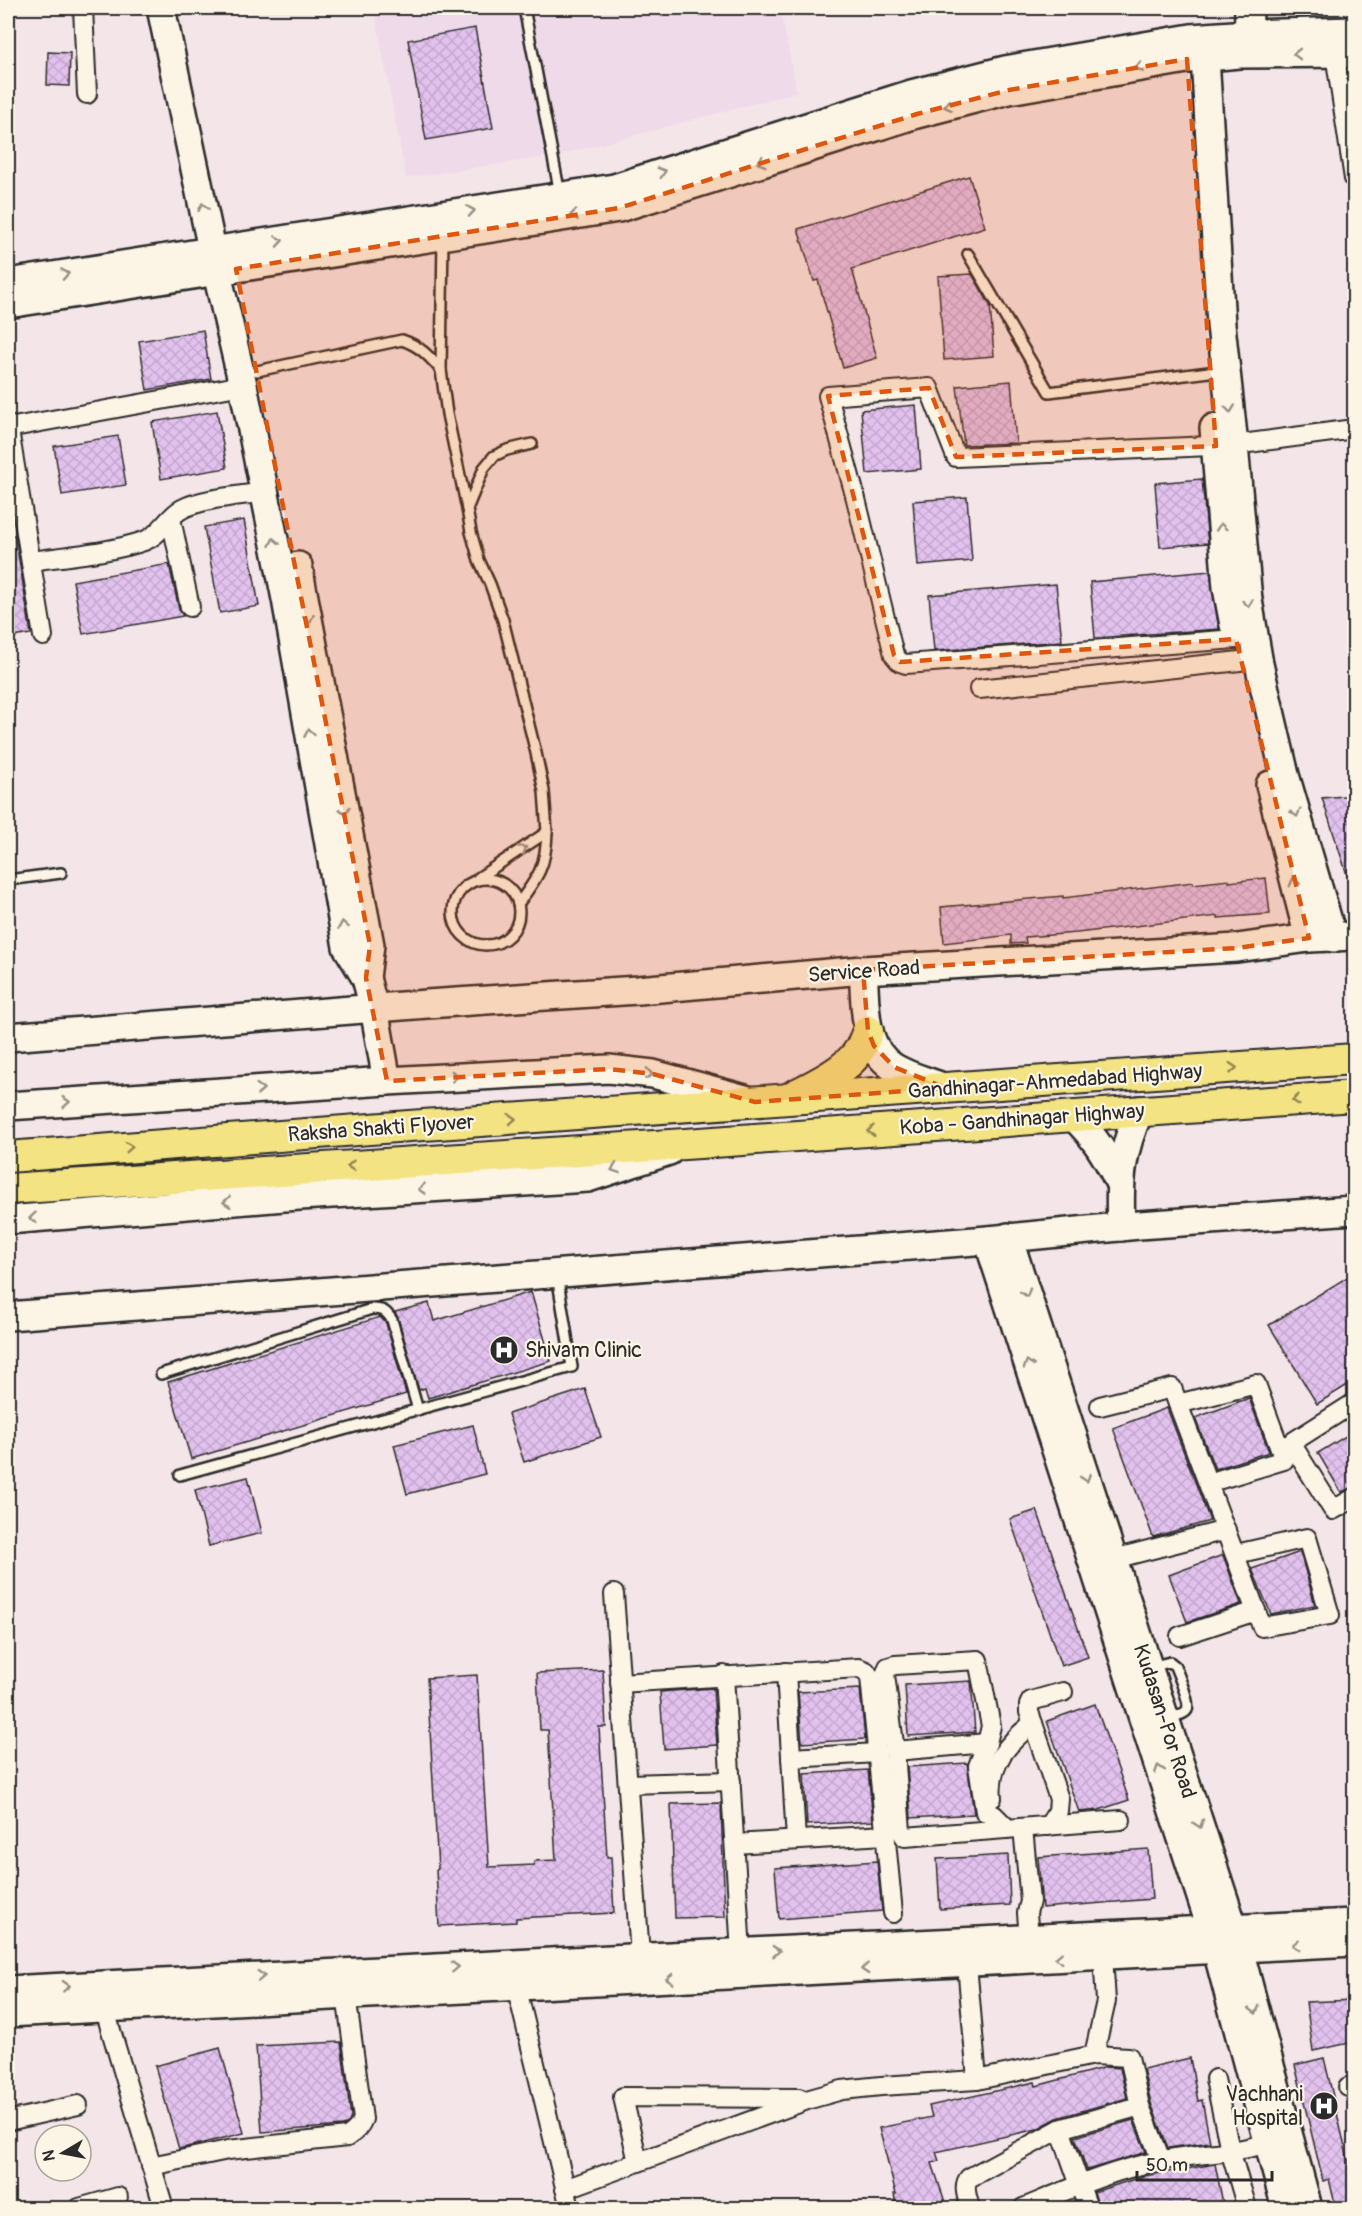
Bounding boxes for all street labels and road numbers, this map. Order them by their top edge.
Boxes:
street label: Service Road [807,954,921,989]
street label: Gandhinagar-Ahmedabad Highway [907,1058,1203,1105]
street label: Koba - Gandhinagar Highway [899,1097,1145,1142]
street label: Raksha Shakti Flyover [287,1108,476,1148]
street label: Kudasan-Por Road [1127,1641,1202,1802]

